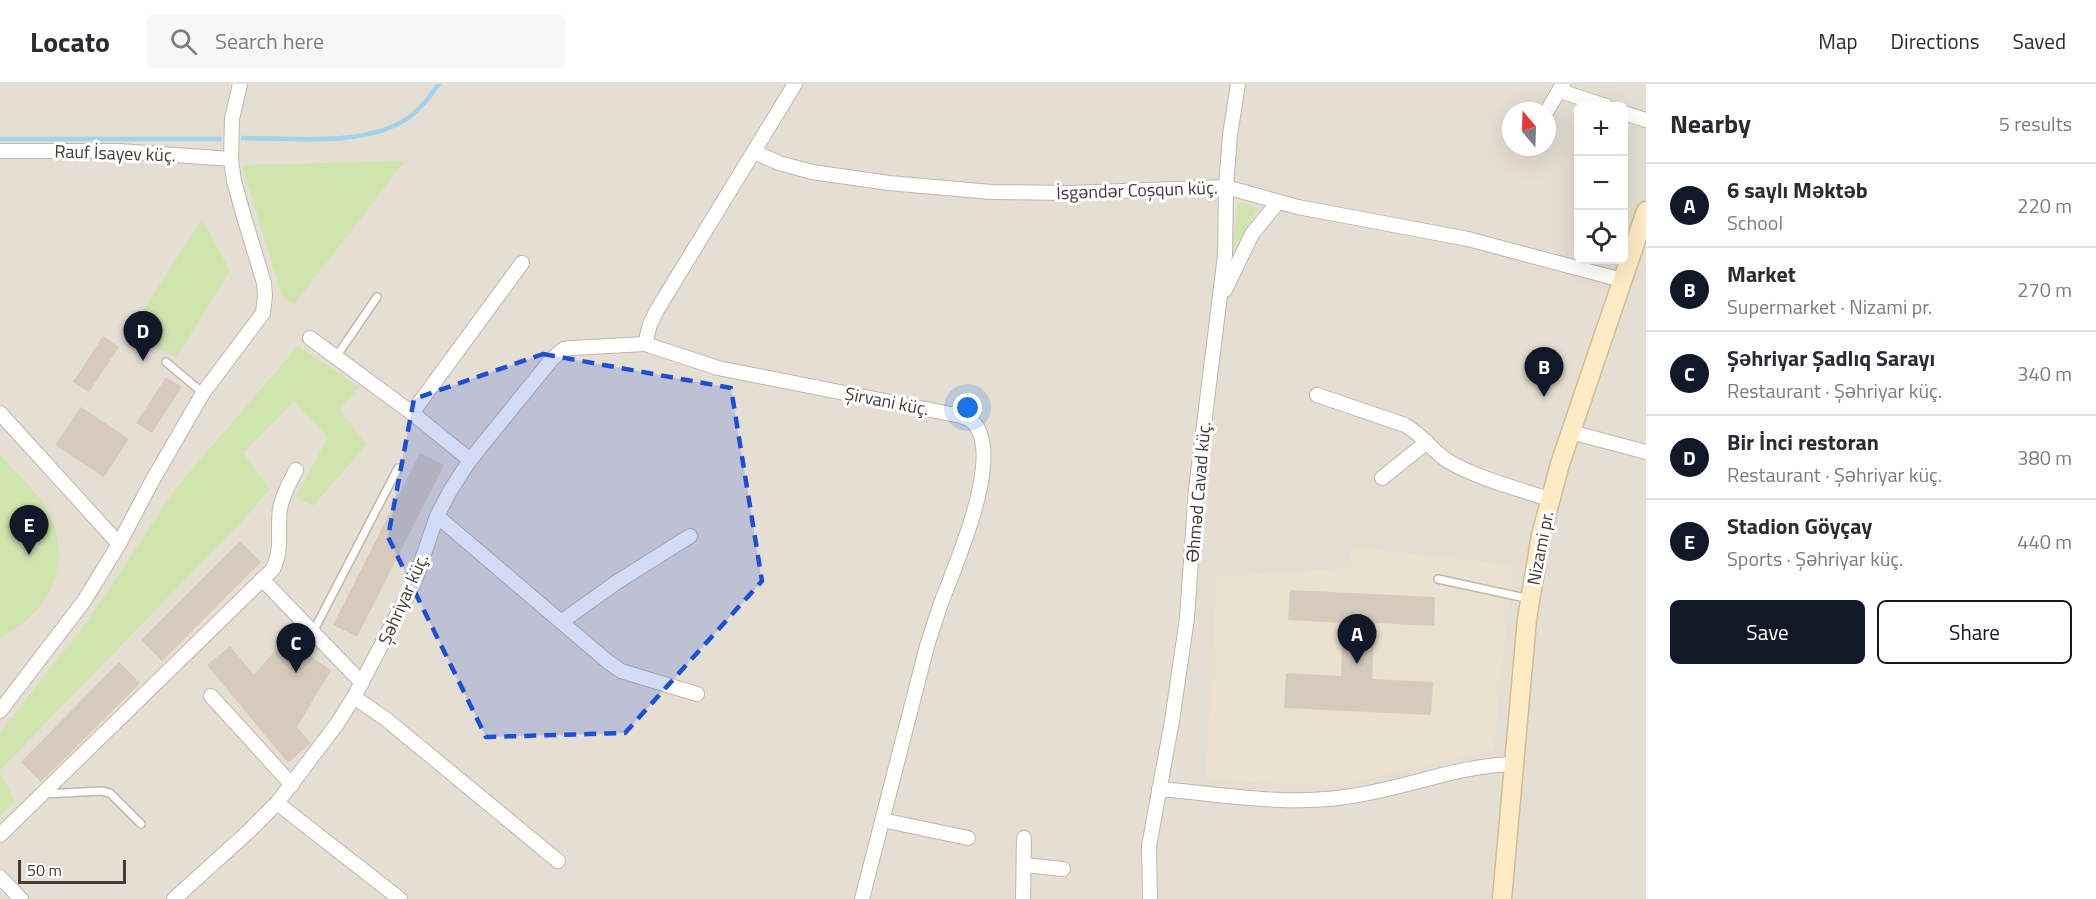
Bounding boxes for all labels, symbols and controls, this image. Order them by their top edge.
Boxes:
search box [146,14,566,68]
text: Locato [30,20,110,63]
text: Search here [215,24,324,58]
icon: search [167,25,200,58]
text: Map [1818,25,1858,57]
text: Directions [1891,25,1980,57]
text: Saved [2013,25,2066,57]
north arrow [1502,102,1556,156]
map controls [1574,102,1628,264]
button: + [1574,102,1628,156]
text: Nearby [1670,104,1751,143]
text: 5 results [1999,108,2072,139]
street label: Rauf İsayev küç. [54,137,176,169]
button: − [1574,156,1628,210]
text: 6 saylı Məktəb [1727,173,1868,207]
street label: İsgəndər Coşqun küç. [1056,174,1218,206]
text: A [1683,190,1696,221]
text: 220 m [2017,190,2072,221]
text: School [1727,207,1783,238]
button: locate [1574,210,1628,264]
text: Market [1727,257,1796,291]
text: B [1683,274,1696,305]
text: 270 m [2017,274,2072,305]
text: Supermarket · Nizami pr. [1727,291,1932,322]
pin: D [124,312,162,361]
text: Şəhriyar Şadlıq Sarayı [1727,341,1935,375]
pin: B [1524,348,1564,397]
text: C [1684,358,1695,389]
text: 340 m [2017,358,2072,389]
text: Restaurant · Şəhriyar küç. [1727,375,1942,406]
street label: Şirvani küç. [843,380,931,422]
your location [953,393,982,422]
street label: Əhməd Cavad küç. [1178,420,1218,564]
text: Bir İnci restoran [1727,425,1879,459]
text: D [1683,442,1696,473]
text: 380 m [2017,442,2072,473]
text: Restaurant · Şəhriyar küç. [1727,459,1942,490]
pin: E [9,506,48,555]
street label: Nizami pr. [1520,509,1560,587]
text: Stadion Göyçay [1727,509,1872,543]
text: E [1684,526,1695,557]
text: 440 m [2017,526,2072,557]
text: Sports · Şəhriyar küç. [1727,543,1903,574]
street label: Şəhriyar küç. [371,549,435,649]
button: Save [1670,600,1865,664]
button: Share [1877,600,2072,664]
pin: A [1338,614,1376,664]
pin: C [276,624,316,673]
scale bar [18,857,126,884]
text: 50 m [27,858,62,882]

